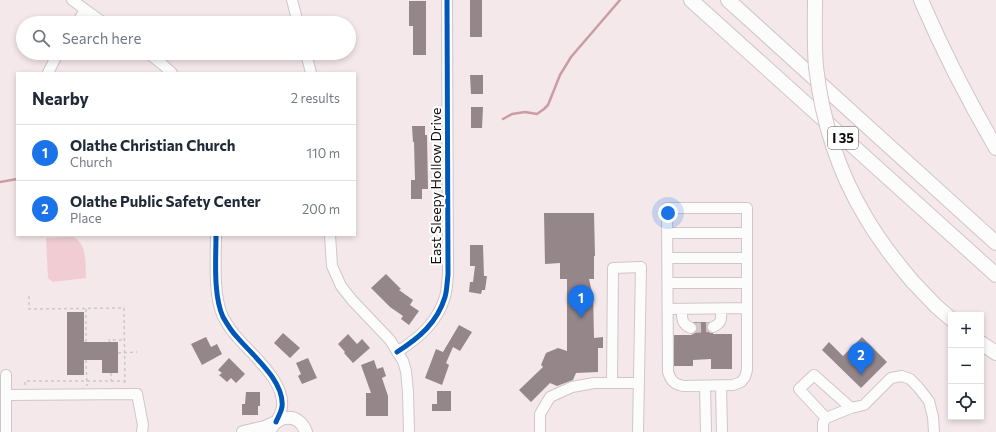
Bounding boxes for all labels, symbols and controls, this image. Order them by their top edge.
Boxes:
search box [16,16,356,60]
icon: search [30,27,52,49]
text: Search here [62,29,141,47]
text: Nearby [32,88,89,109]
text: 2 results [291,90,340,106]
street label: East Sleepy Hollow Drive [427,108,444,264]
road number: I 35 [828,127,858,149]
text: Olathe Christian Church [70,136,236,154]
text: 1 [42,145,48,161]
text: 110 m [307,145,340,161]
text: Church [70,154,112,170]
text: Olathe Public Safety Center [70,192,261,210]
text: 2 [41,201,49,217]
text: 200 m [302,201,340,217]
your location [658,203,678,223]
text: Place [70,210,102,226]
pin: 1 [568,285,594,318]
map controls [948,312,984,420]
button: + [948,312,984,348]
pin: 2 [848,342,874,375]
button: − [948,348,984,384]
button: locate [948,384,984,420]

